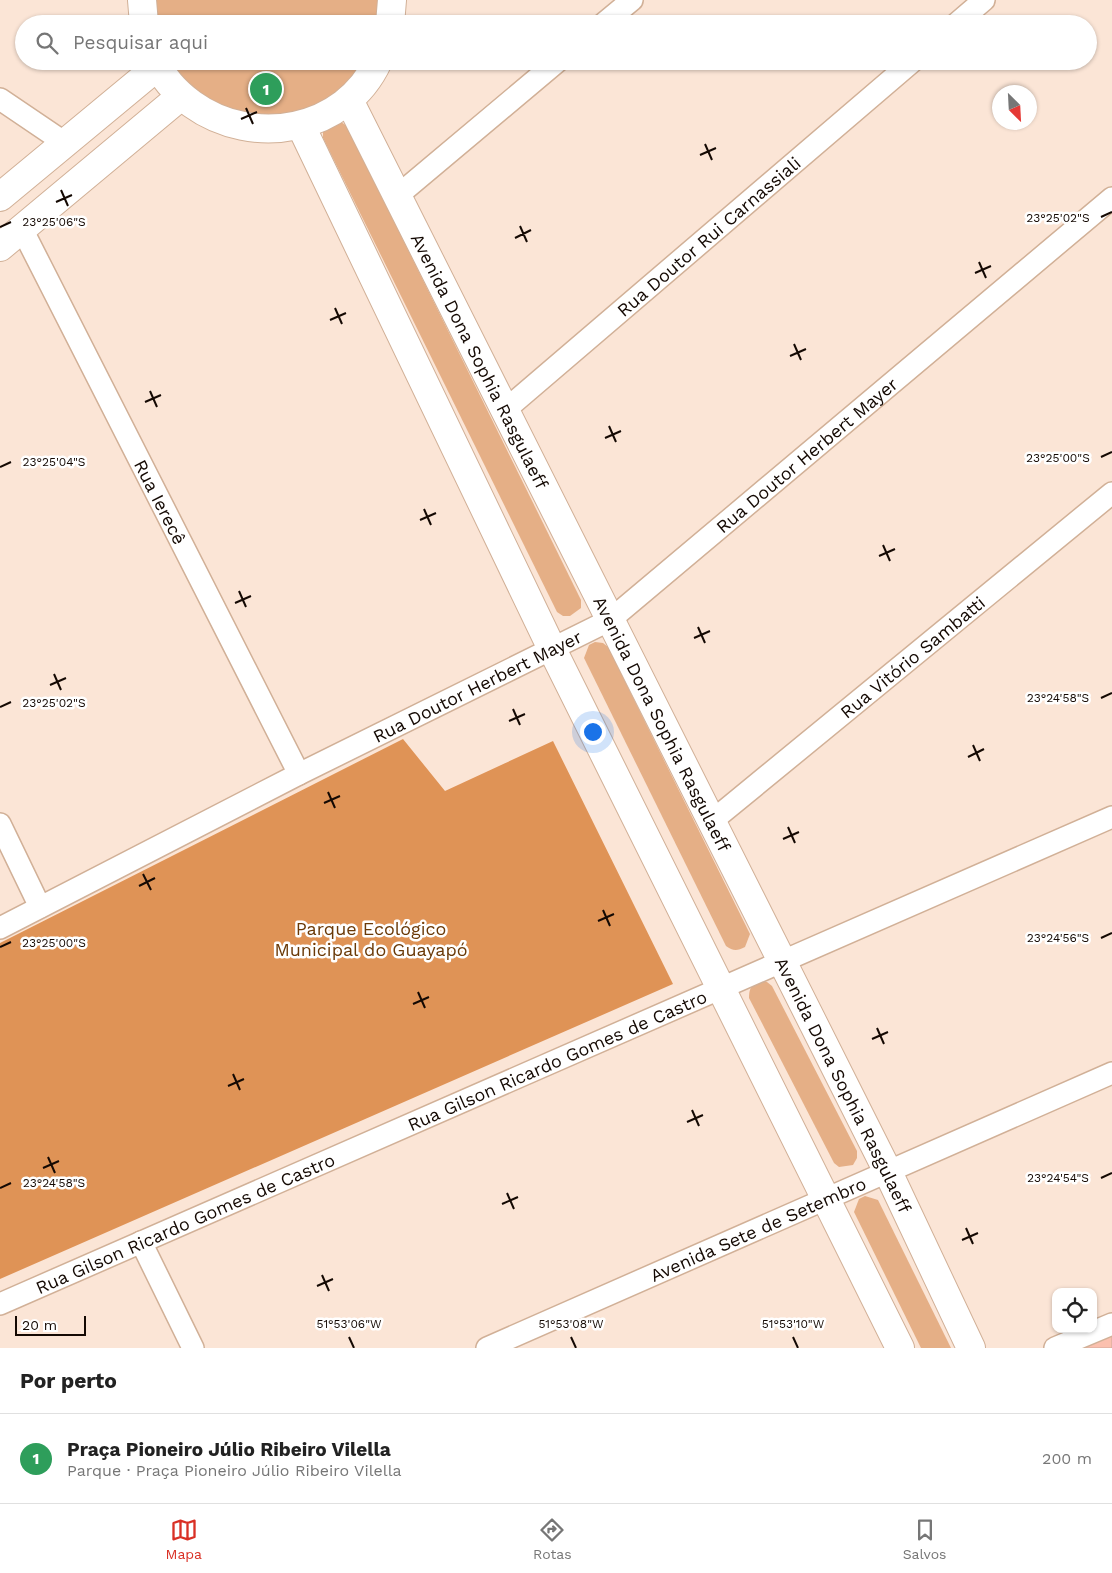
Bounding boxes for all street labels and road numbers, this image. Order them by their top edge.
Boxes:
street label: Rua Doutor Rui Carnassiali [612,152,804,320]
street label: Avenida Dona Sophia Rasgulaeff [407,230,553,492]
street label: Rua Doutor Herbert Mayer [712,373,901,537]
street label: Rua Ierecê [130,456,191,548]
street label: Rua Vitório Sambatti [836,591,989,722]
street label: Avenida Dona Sophia Rasgulaeff [590,592,736,855]
street label: Rua Doutor Herbert Mayer [369,625,585,746]
street label: Avenida Dona Sophia Rasgulaeff [771,953,916,1216]
street label: Rua Gilson Ricardo Gomes de Castro [404,985,710,1135]
street label: Rua Gilson Ricardo Gomes de Castro [32,1148,338,1298]
street label: Avenida Sete de Setembro [647,1172,869,1285]

